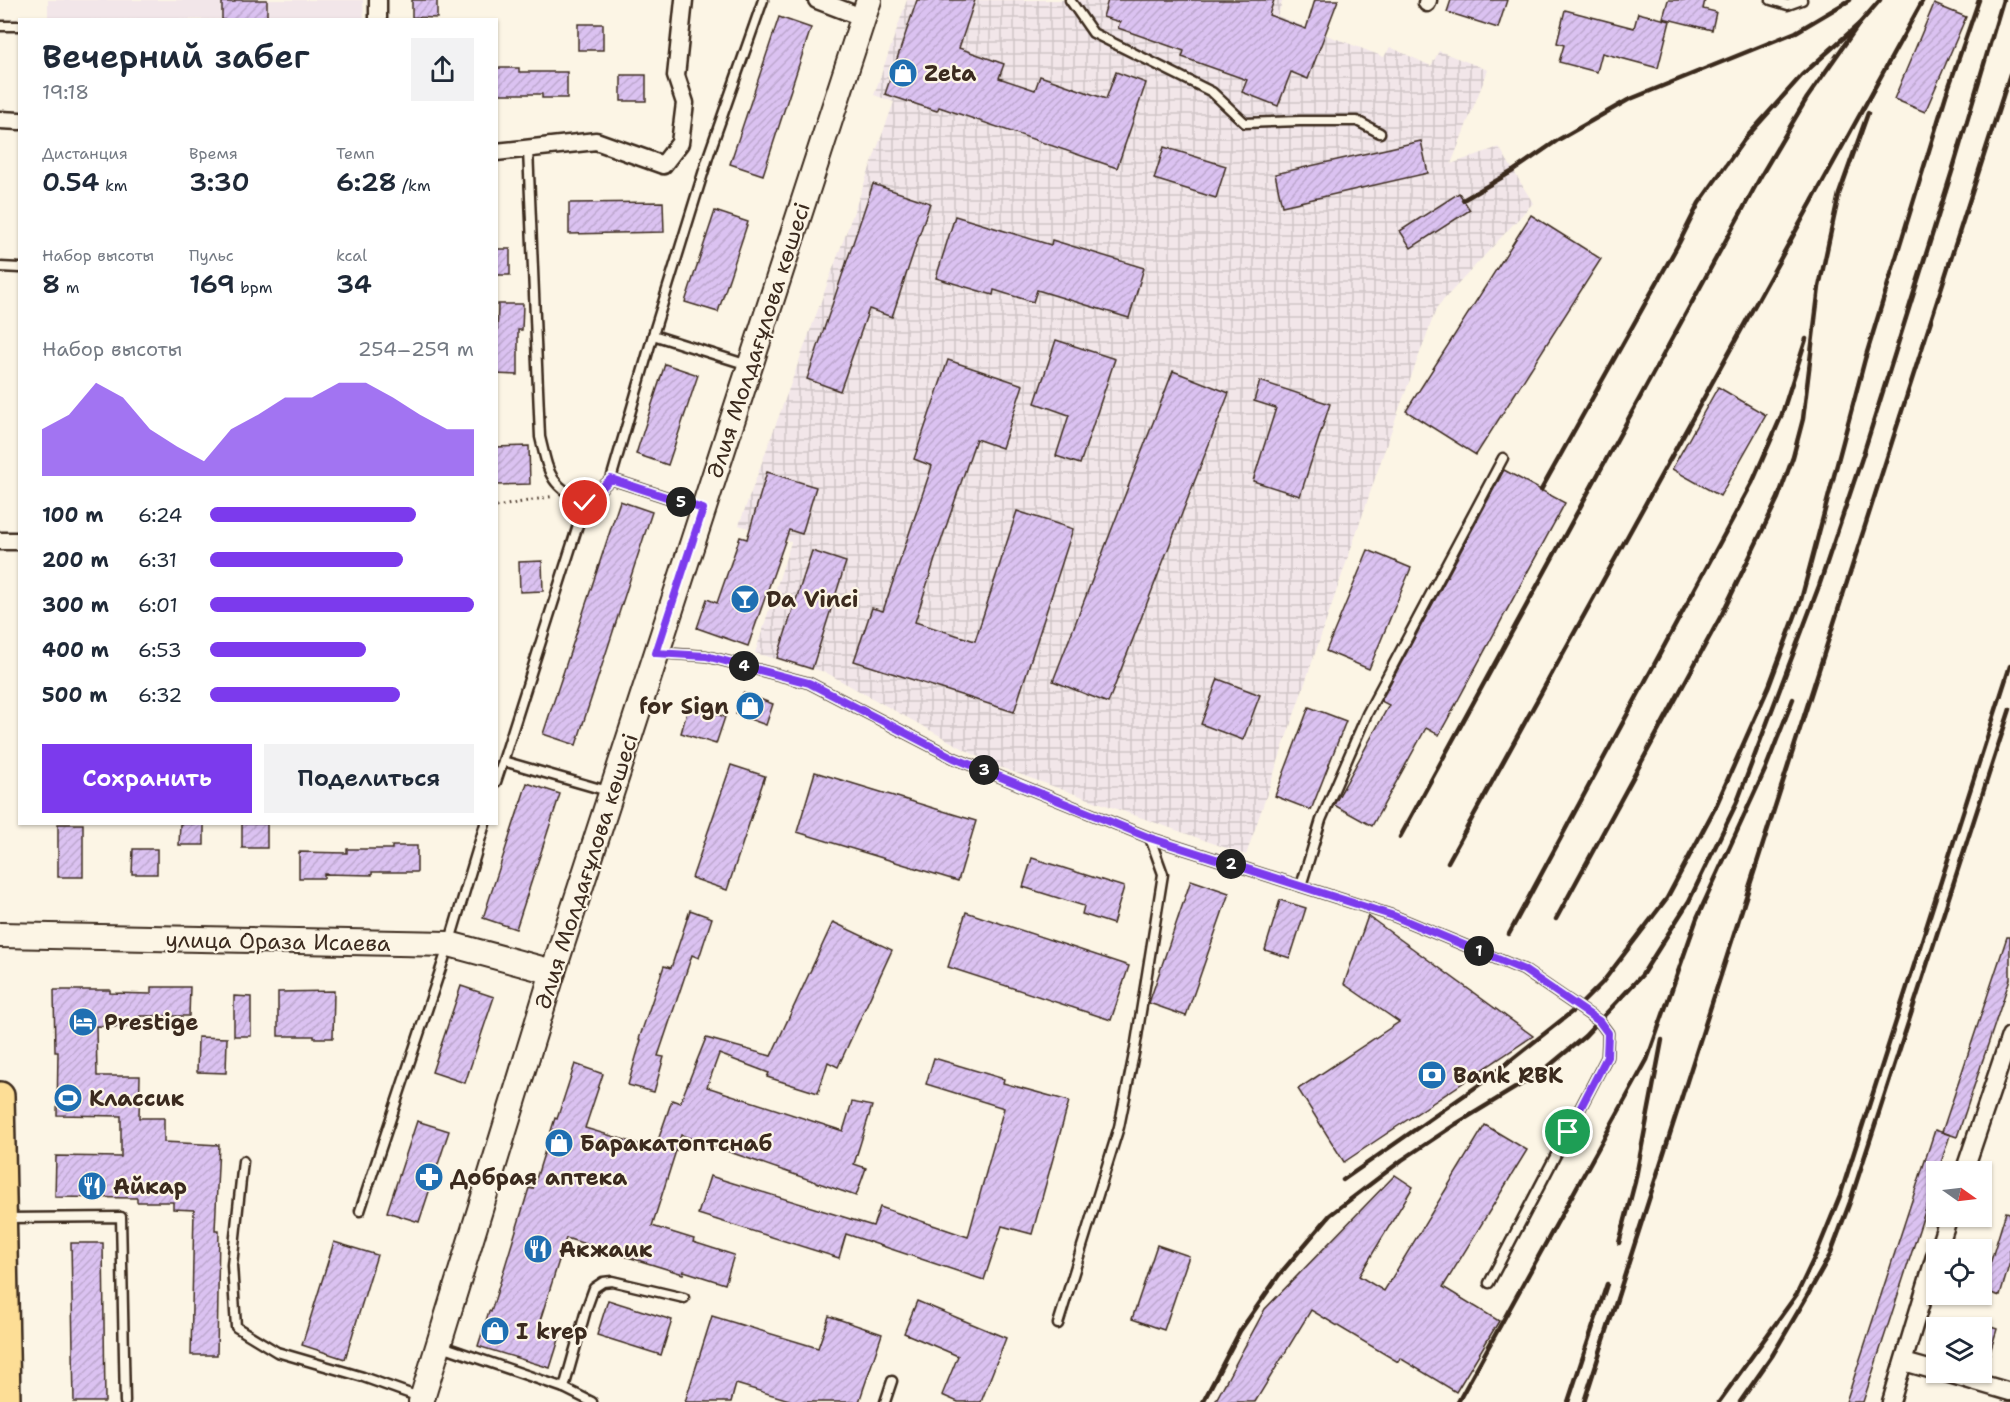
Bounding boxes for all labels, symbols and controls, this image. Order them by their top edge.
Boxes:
text: Вечерний забег [42,34,310,79]
button: share [411,38,474,101]
shop icon: Zeta [887,57,919,89]
place label: Zeta [924,59,976,88]
text: 19:18 [42,79,89,105]
text: Дистанция [42,143,128,164]
text: Время [189,143,238,164]
text: Темп [336,143,375,164]
text: 0.54 [42,164,100,199]
text: 3:30 [189,164,250,199]
text: 6:28 [336,164,397,199]
text: km [100,175,128,196]
text: /km [397,175,431,196]
street label: Әлия Молдағұлова көшесі [700,199,817,482]
text: Набор высоты [42,245,154,266]
text: Пульс [189,245,234,266]
text: kcal [336,245,367,266]
text: 8 [42,266,60,301]
text: 169 [189,266,235,301]
text: 34 [336,266,372,301]
text: m [60,277,79,298]
text: bpm [235,277,273,298]
text: Набор высоты [42,336,182,362]
text: 254–259 m [358,336,474,362]
pin [559,477,610,528]
icon: check [568,486,601,519]
pin: 5 [666,487,696,517]
text: 5 [676,491,686,512]
text: 100 m [42,502,104,528]
text: 6:24 [138,502,182,528]
text: 200 m [42,547,109,573]
text: 6:31 [138,547,177,573]
bar icon: Da Vinci [729,583,761,615]
place label: Da Vinci [766,585,859,614]
text: 300 m [42,592,109,618]
text: 6:01 [138,592,178,618]
text: 400 m [42,637,109,663]
text: 6:53 [138,637,182,663]
pin: 4 [729,651,759,681]
text: 4 [738,655,750,676]
text: 500 m [42,682,108,708]
text: 6:32 [138,682,182,708]
shop icon: for Sign [734,690,766,722]
place label: for Sign [639,692,729,721]
street label: Әлия Молдағұлова көшесі [528,730,645,1013]
button: Сохранить [42,744,252,813]
button: Поделиться [264,744,474,813]
pin: 3 [969,755,999,785]
text: 3 [978,759,990,780]
pin: 2 [1216,849,1246,879]
text: 2 [1225,853,1237,874]
street label: улица Ораза Исаева [165,925,391,958]
pin: 1 [1464,936,1494,966]
text: 1 [1475,940,1483,961]
hotel icon: Prestige [67,1006,99,1038]
place label: Prestige [104,1008,198,1037]
bank icon: Bank RBK [1416,1059,1448,1091]
place label: Bank RBK [1453,1061,1563,1090]
sports icon: Классик [52,1082,84,1114]
place label: Классик [89,1084,184,1113]
pin [1542,1106,1593,1157]
icon: arrive [1551,1115,1584,1148]
shop icon: Баракатоптснаб [543,1127,575,1159]
place label: Баракатоптснаб [580,1129,772,1158]
pharmacy icon: Добрая аптека [413,1161,445,1193]
north arrow [1926,1161,1992,1227]
map controls [1926,1161,1992,1383]
place label: Добрая аптека [450,1163,627,1192]
restaurant icon: Айкар [76,1170,108,1202]
place label: Айкар [113,1172,187,1201]
restaurant icon: Акжаик [522,1233,554,1265]
place label: Акжаик [559,1235,653,1264]
button: locate [1926,1239,1992,1305]
shop icon: I krep [479,1315,511,1347]
place label: I krep [516,1317,587,1346]
button: layers [1926,1317,1992,1383]

